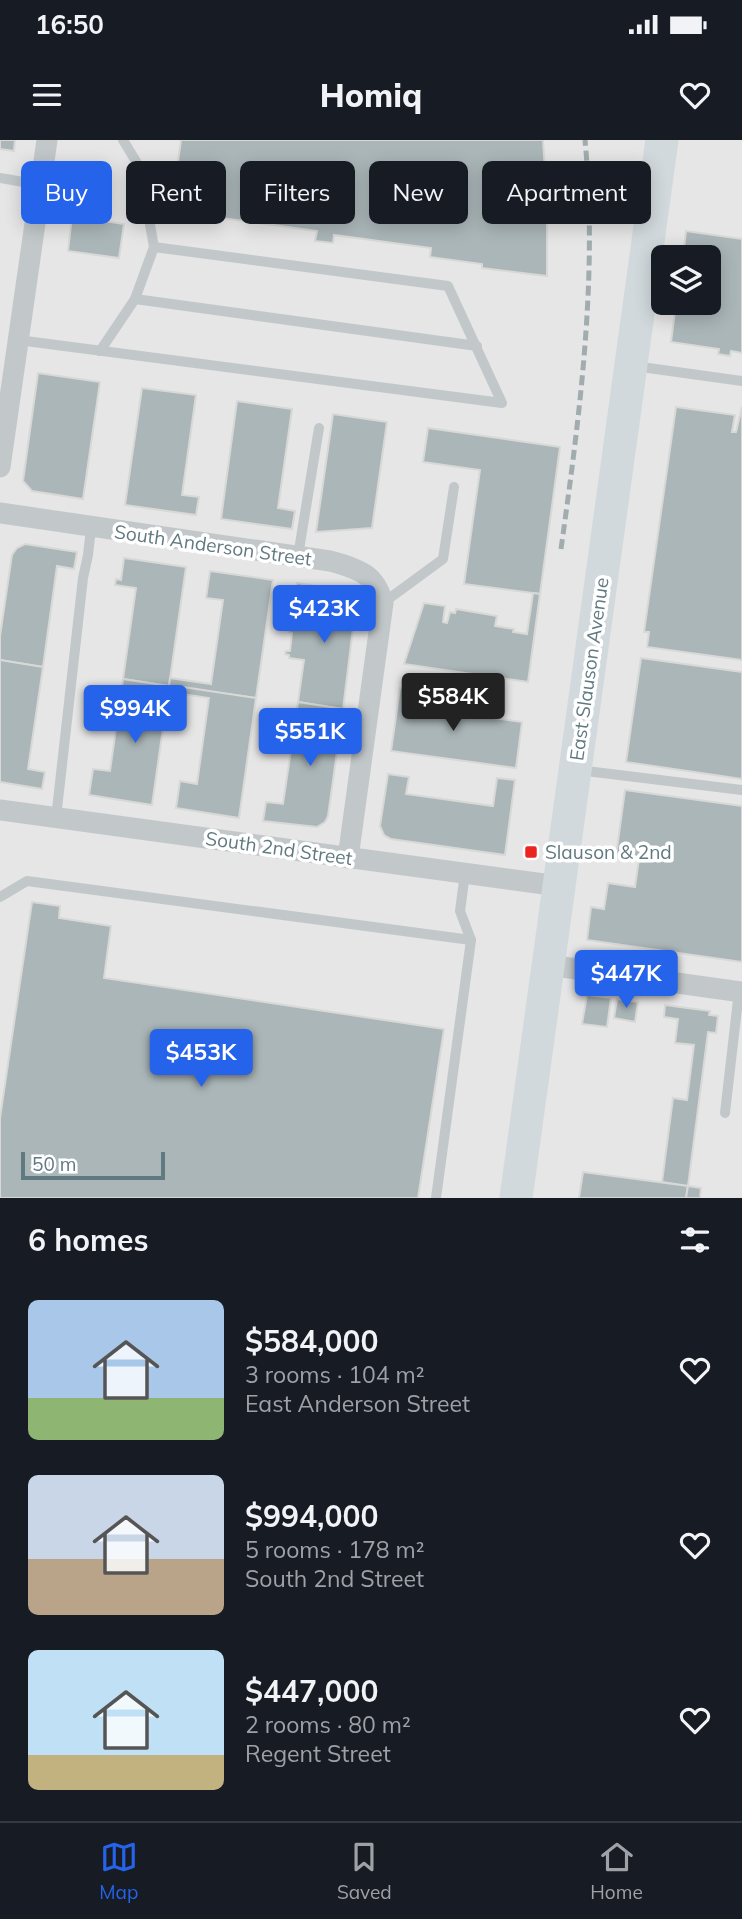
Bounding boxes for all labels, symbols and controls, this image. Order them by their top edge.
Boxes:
text: 16:50 [35,8,104,41]
text: Homiq [320,75,422,115]
icon: menu [28,76,66,114]
icon: heart [676,76,714,114]
chip: Buy [21,161,112,224]
chip: Rent [126,161,226,224]
chip: Filters [240,161,355,224]
chip: New [369,161,468,224]
chip: Apartment [482,161,651,224]
map controls [651,245,721,315]
button: layers [651,245,721,315]
street label: South Anderson Street [113,519,314,571]
street label: East Slauson Avenue [564,576,614,762]
pin: $423K [275,586,373,645]
text: $423K [289,593,359,622]
pin: $584K [404,674,502,733]
text: $584K [418,681,488,710]
pin: $994K [86,686,184,745]
text: $994K [100,693,170,722]
pin: $551K [261,708,359,768]
text: $551K [275,716,345,745]
street label: South 2nd Street [204,826,354,870]
place label: Slauson & 2nd [545,840,672,864]
marker: Slauson & 2nd [523,844,539,860]
pin: $447K [577,950,675,1010]
text: $447K [591,958,661,987]
pin: $453K [152,1030,250,1089]
text: $453K [166,1037,236,1066]
scale bar [21,1149,164,1181]
text: 50 m [32,1152,76,1176]
text: 6 homes [28,1221,149,1259]
icon: filters [676,1221,714,1259]
text: $584,000 [245,1322,378,1360]
icon: home [84,1328,168,1412]
icon: heart [676,1351,714,1389]
text: 3 rooms · 104 m² [245,1360,425,1389]
text: East Anderson Street [245,1389,470,1418]
text: $994,000 [245,1497,378,1535]
icon: home [84,1503,168,1587]
icon: heart [676,1526,714,1564]
text: 5 rooms · 178 m² [245,1535,425,1564]
text: South 2nd Street [245,1564,424,1593]
text: $447,000 [245,1672,378,1710]
icon: home [84,1678,168,1762]
icon: heart [676,1701,714,1739]
text: 2 rooms · 80 m² [245,1710,411,1739]
text: Regent Street [245,1739,391,1768]
tab: Map [99,1838,138,1904]
tab: Saved [337,1838,392,1904]
tab: Home [590,1838,643,1904]

